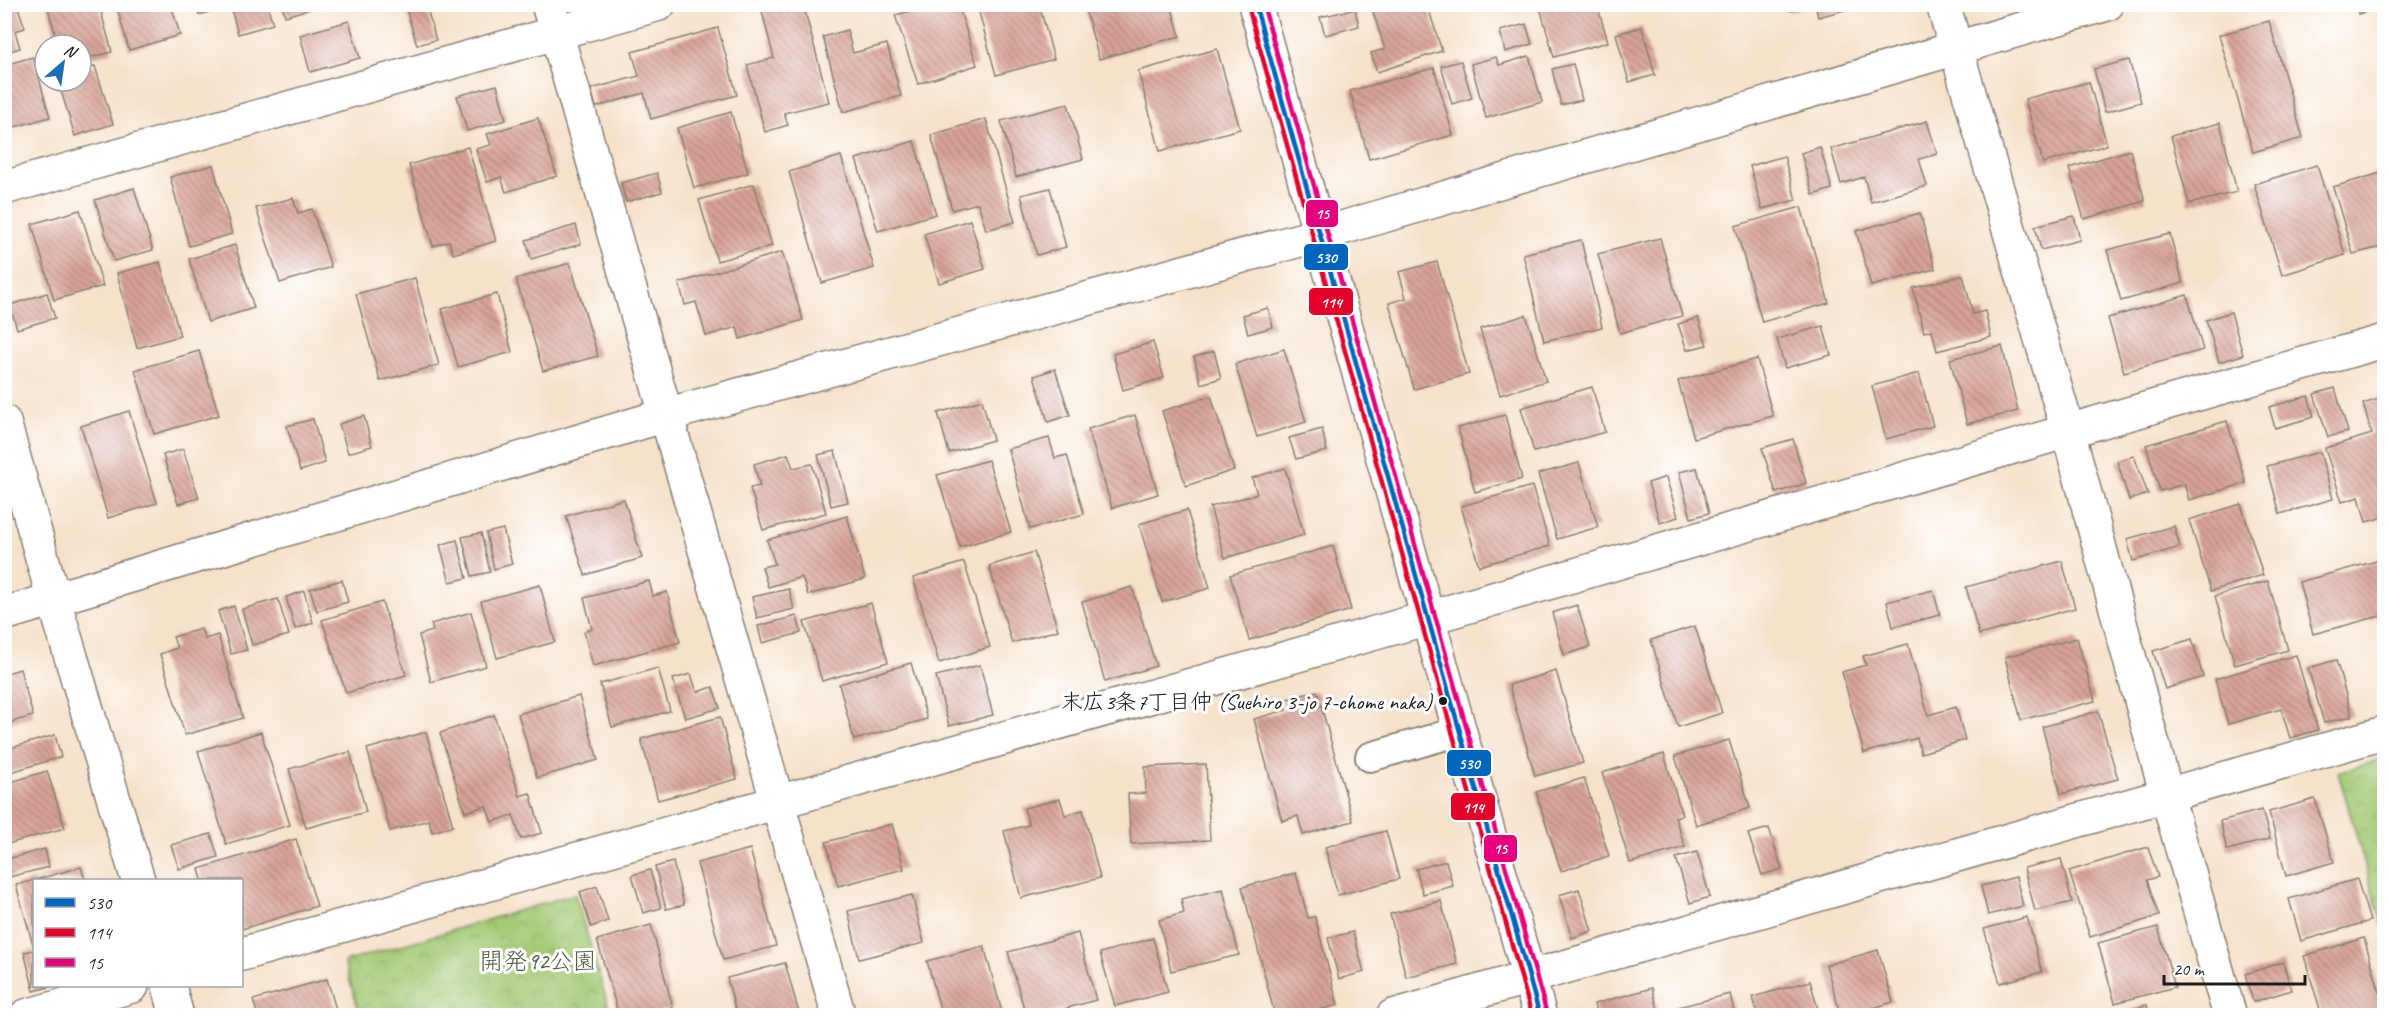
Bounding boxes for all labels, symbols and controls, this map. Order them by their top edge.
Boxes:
north arrow [33,33,93,93]
text: N [61,40,82,63]
line badge: 15 [1305,199,1339,228]
text: 15 [1315,204,1331,224]
line badge: 530 [1303,243,1349,271]
text: 530 [1315,248,1338,268]
line badge: 114 [1308,287,1354,316]
text: 114 [1320,293,1344,313]
place label: 末広3条7丁目仲 (Suehiro 3-jo 7-chome naka) [1061,688,1434,716]
marker: 末広3条7丁目仲 (Suehiro 3-jo 7-chome naka) [1437,695,1449,707]
line badge: 530 [1446,749,1492,777]
text: 530 [1458,754,1481,774]
line badge: 114 [1450,792,1496,821]
text: 114 [1462,798,1486,818]
line badge: 15 [1483,834,1518,863]
text: 15 [1493,839,1509,859]
legend [33,879,243,987]
text: 530 [87,892,113,914]
text: 114 [87,922,113,944]
park label: 開発92公園 [479,946,597,976]
scale bar [2164,948,2305,986]
text: 15 [87,952,104,974]
text: 20 m [2173,958,2206,980]

